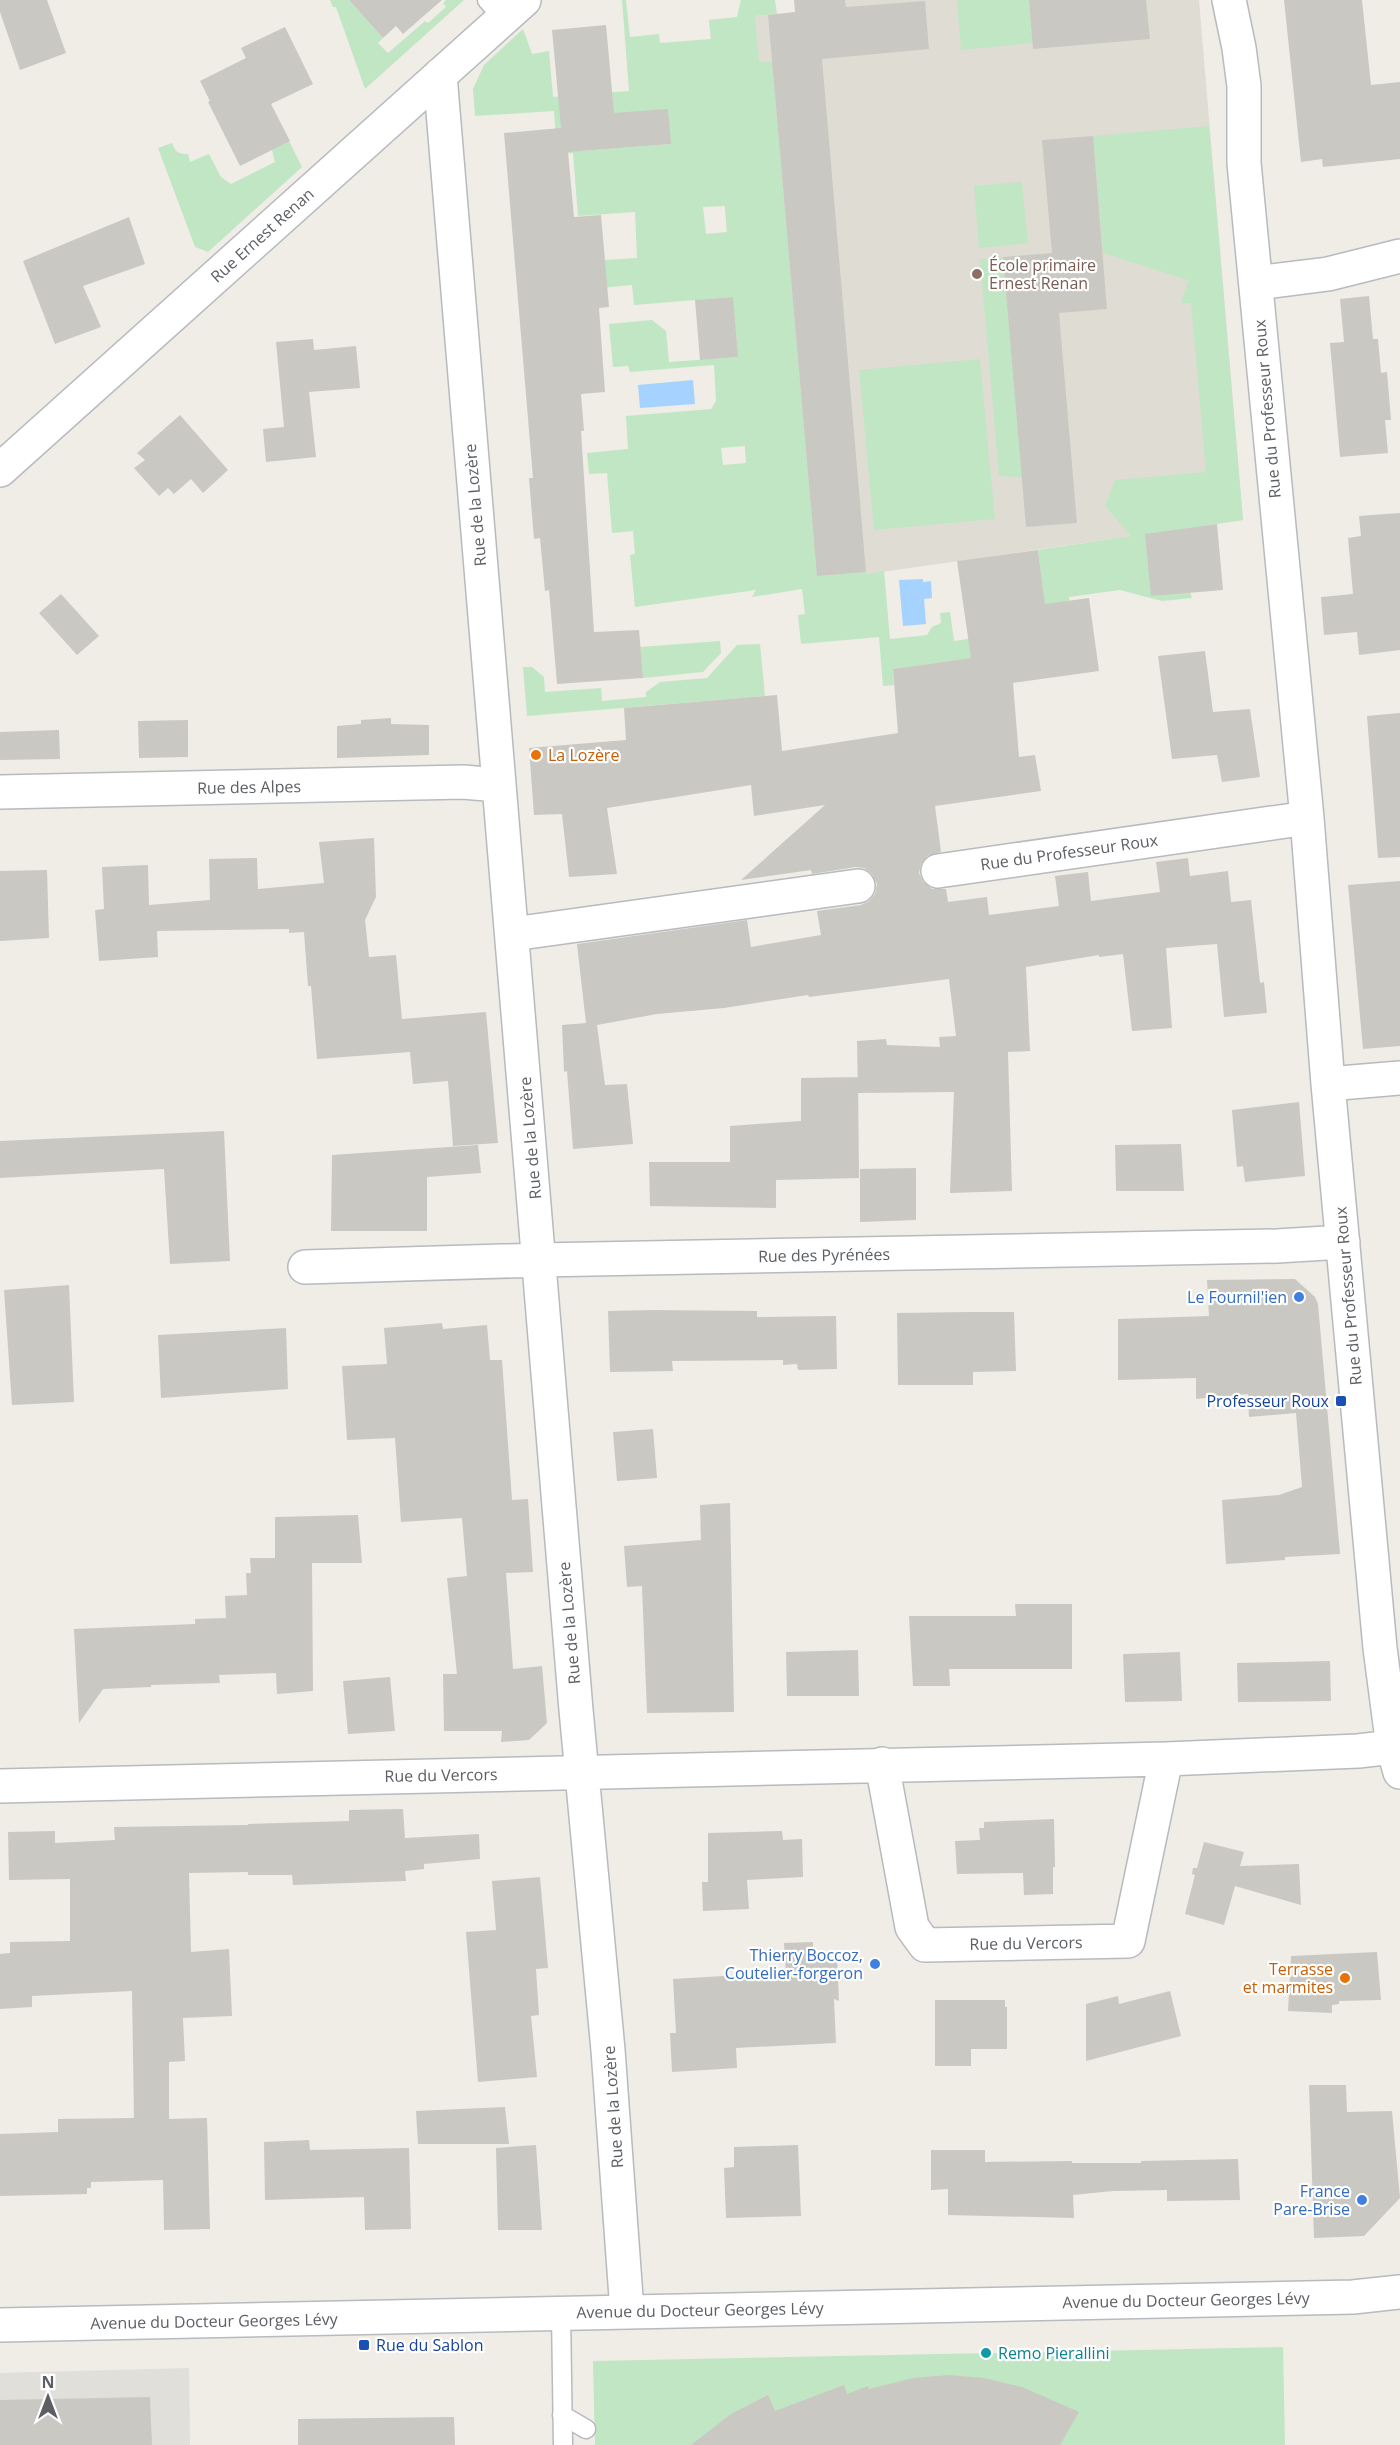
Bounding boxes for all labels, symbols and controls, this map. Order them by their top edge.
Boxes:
street label: Rue Ernest Renan [206,183,318,287]
place label: École primaire Ernest Renan [989,254,1096,294]
marker: École primaire Ernest Renan [970,267,984,281]
street label: Rue du Professeur Roux [1248,318,1286,499]
street label: Rue de la Lozère [459,443,491,567]
place label: La Lozère [548,744,619,766]
marker: La Lozère [529,748,543,762]
street label: Rue des Alpes [197,775,301,799]
street label: Rue du Professeur Roux [979,829,1160,875]
street label: Rue de la Lozère [514,1076,546,1200]
street label: Rue du Professeur Roux [1329,1205,1367,1386]
street label: Rue des Pyrénées [758,1243,890,1267]
place label: Le Fournil'ien [1187,1286,1287,1308]
marker: Le Fournil'ien [1292,1290,1306,1304]
place label: Professeur Roux [1206,1390,1330,1412]
marker: Professeur Roux [1334,1394,1348,1408]
street label: Rue de la Lozère [553,1561,585,1685]
street label: Rue du Vercors [384,1763,498,1787]
street label: Rue du Vercors [969,1931,1083,1955]
place label: Thierry Boccoz, Coutelier-forgeron [725,1944,863,1984]
marker: Thierry Boccoz, Coutelier-forgeron [868,1957,882,1971]
place label: Terrasse et marmites [1243,1958,1333,1998]
marker: Terrasse et marmites [1338,1971,1352,1985]
street label: Rue de la Lozère [598,2045,628,2169]
place label: France Pare-Brise [1273,2180,1350,2220]
marker: France Pare-Brise [1355,2193,1369,2207]
street label: Avenue du Docteur Georges Lévy [1062,2287,1311,2313]
street label: Avenue du Docteur Georges Lévy [576,2297,825,2323]
street label: Avenue du Docteur Georges Lévy [90,2308,339,2334]
place label: Rue du Sablon [376,2334,484,2356]
marker: Rue du Sablon [357,2338,371,2352]
place label: Remo Pierallini [998,2342,1110,2364]
marker: Remo Pierallini [979,2346,993,2360]
north arrow [18,2367,78,2427]
text: N [41,2371,55,2393]

